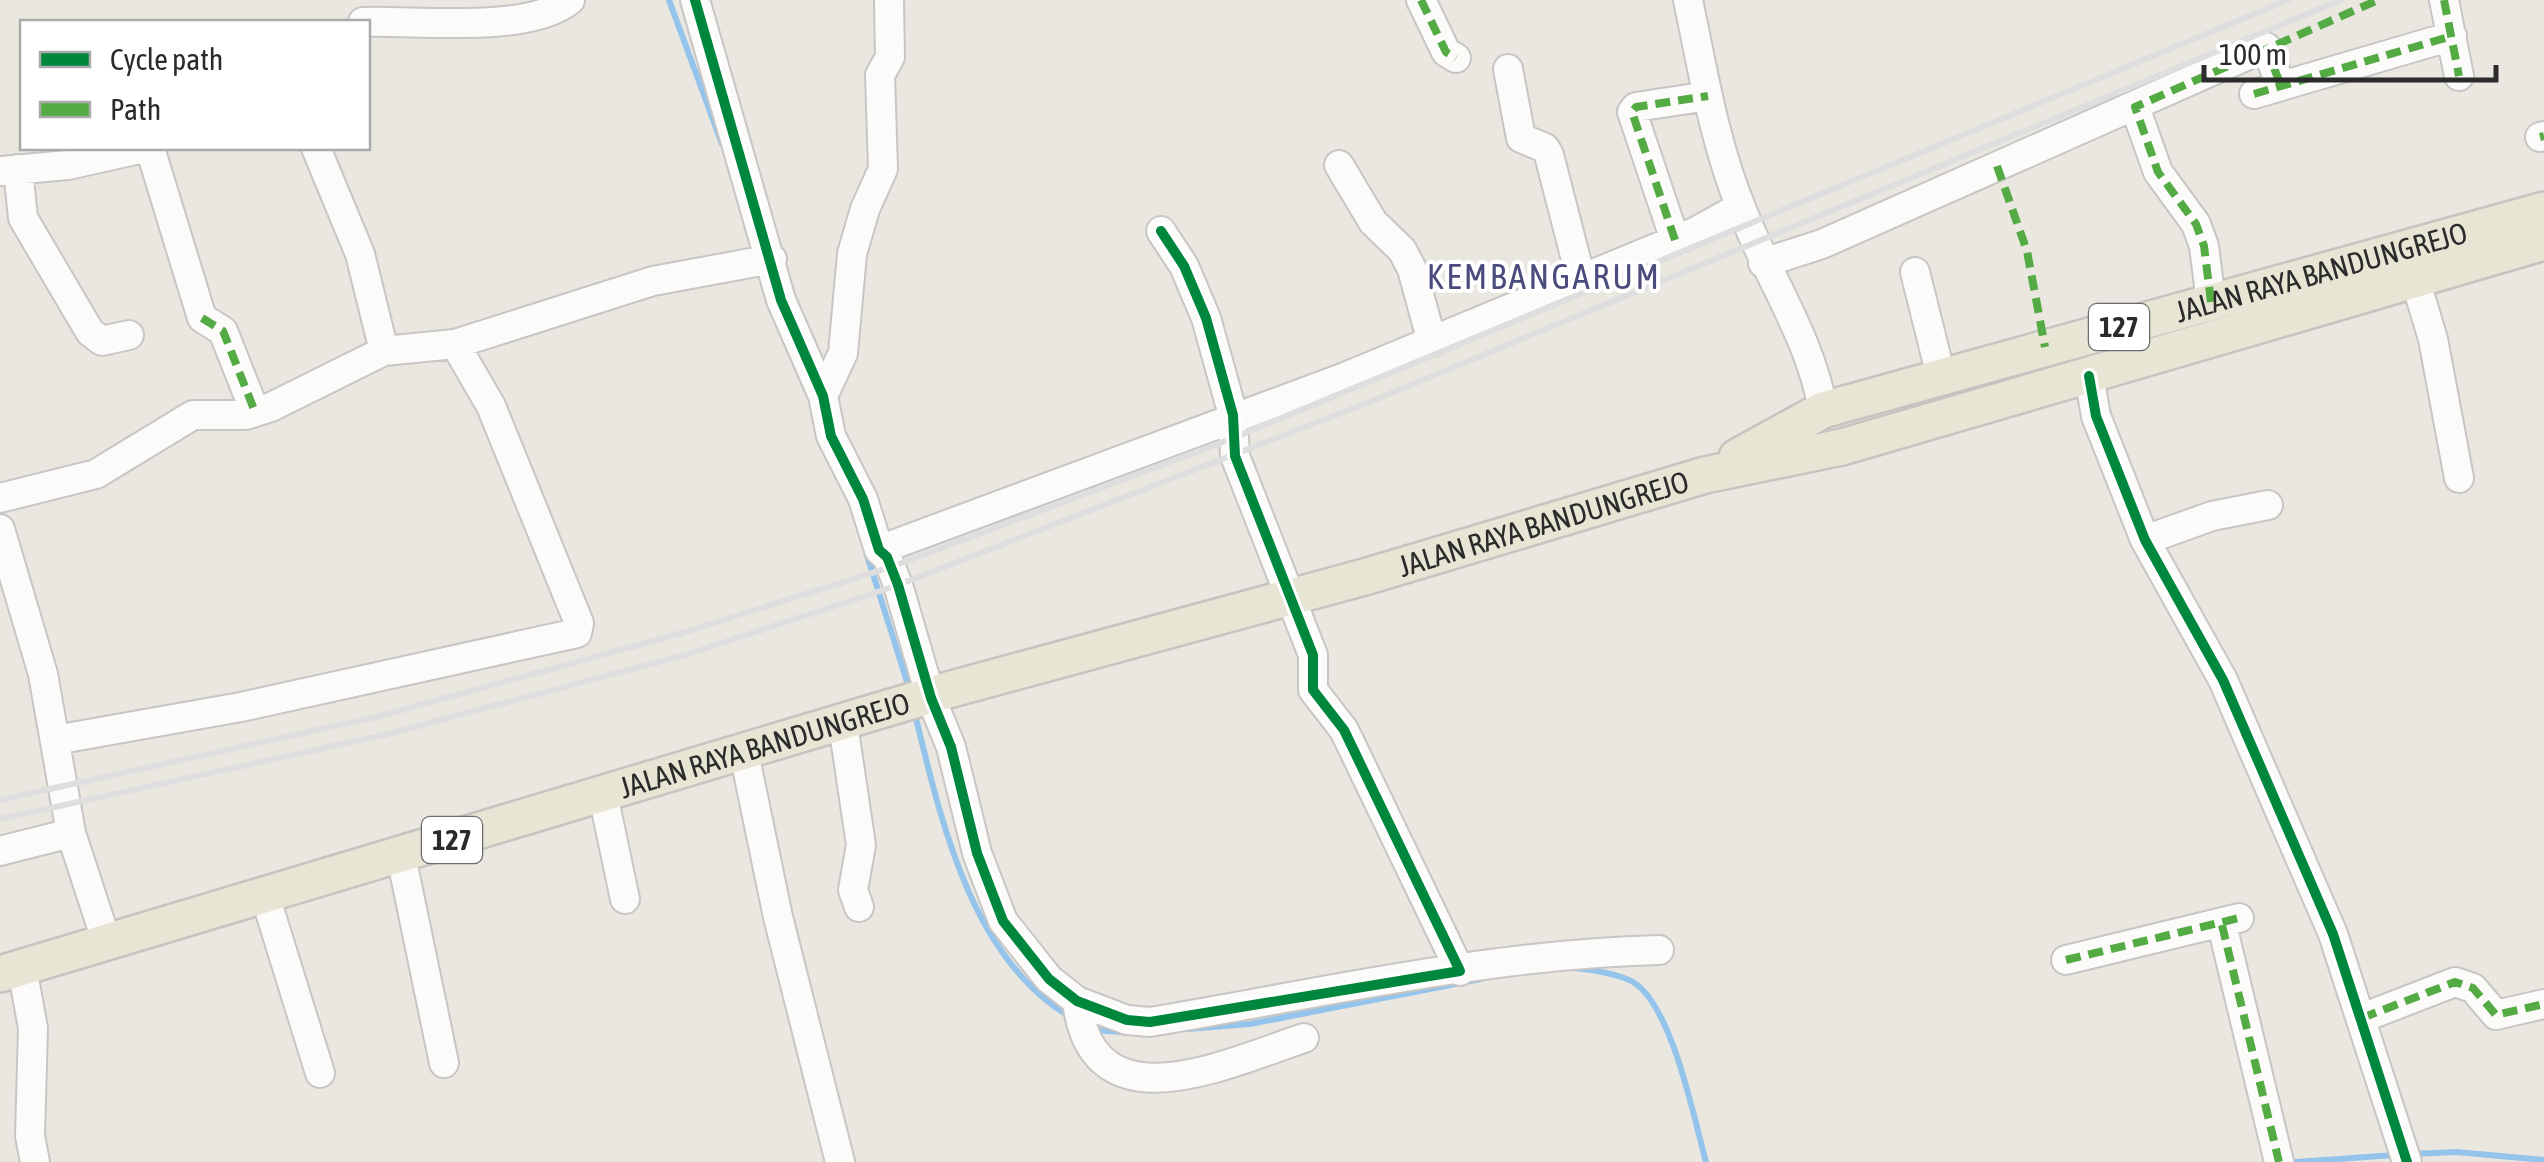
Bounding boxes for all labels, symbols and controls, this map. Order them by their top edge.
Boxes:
legend [20,20,370,150]
scale bar [2204,20,2496,82]
text: 100 m [2219,37,2287,71]
text: Cycle path [110,42,223,76]
text: Path [110,92,161,126]
street label: JALAN RAYA BANDUNGREJO [2172,215,2471,328]
district label: KEMBANGARUM [1427,256,1661,296]
road number: 127 [2089,304,2149,350]
street label: JALAN RAYA BANDUNGREJO [1394,464,1693,583]
street label: JALAN RAYA BANDUNGREJO [615,686,914,804]
road number: 127 [422,817,482,863]

